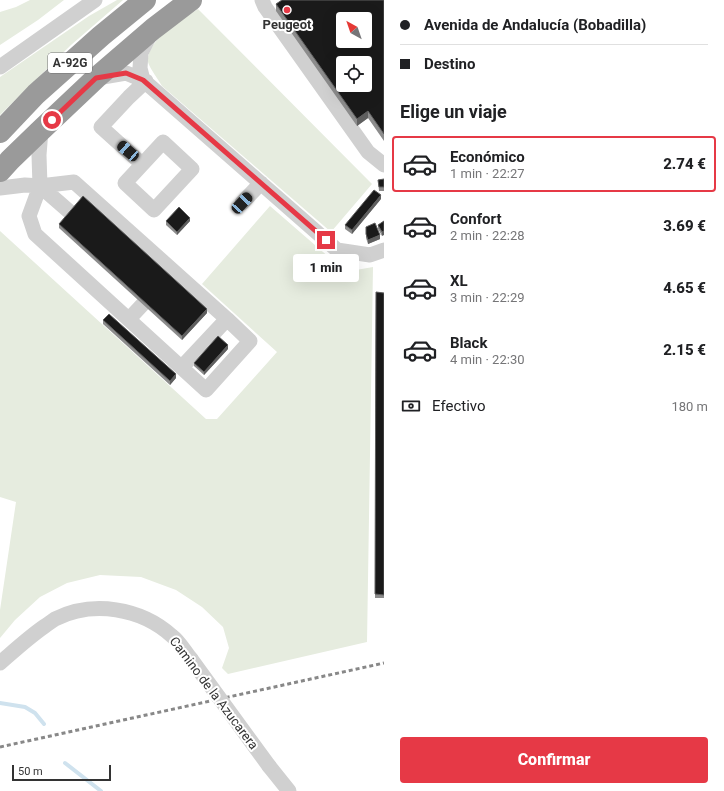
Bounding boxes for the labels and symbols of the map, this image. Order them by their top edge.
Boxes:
marker: Peugeot [282,5,292,15]
north arrow [336,12,372,48]
place label: Peugeot [263,17,312,32]
road number: A-92G [48,53,92,73]
route start [43,111,61,129]
car [115,139,141,163]
car [229,190,255,216]
route end [317,231,335,249]
callout: 1 min [293,254,359,282]
street label: Camino de la Azucarera [167,634,261,752]
scale bar [12,763,111,782]

